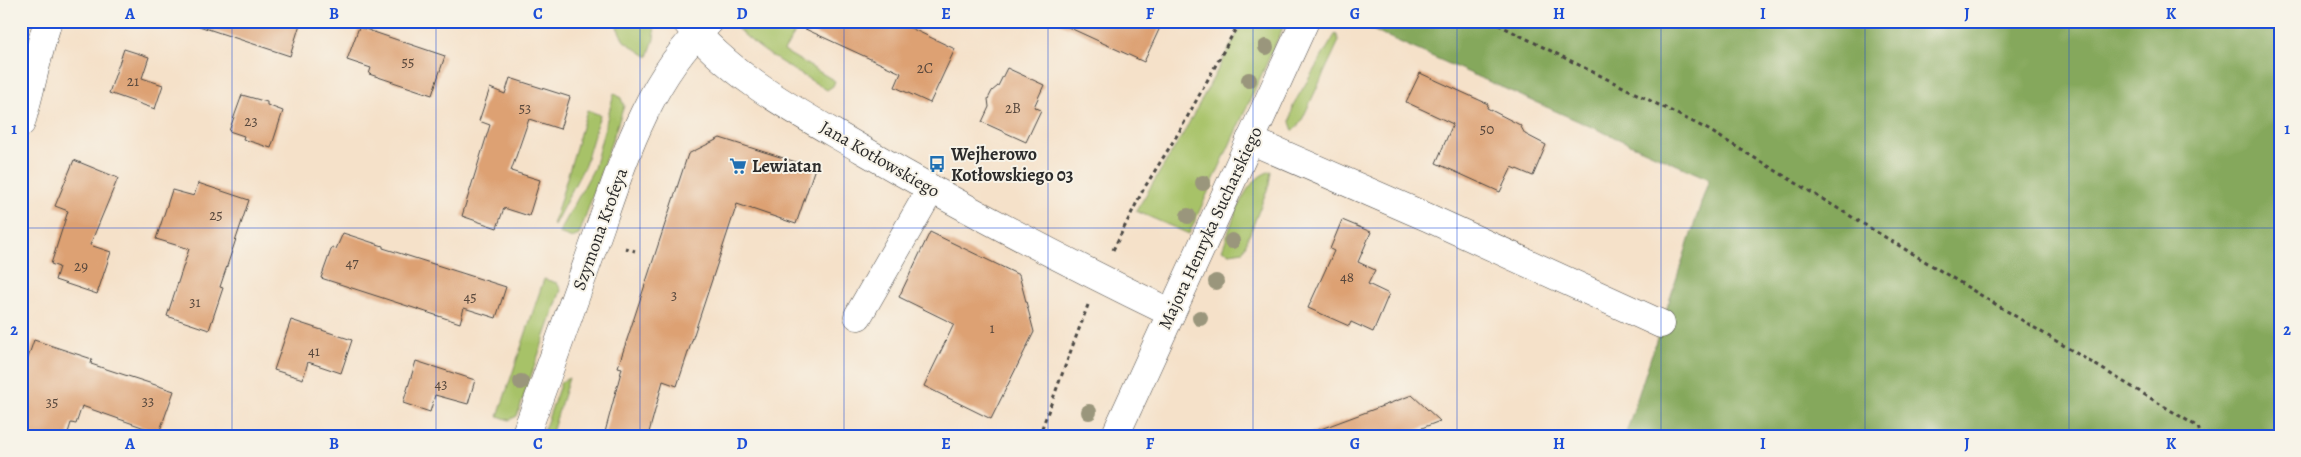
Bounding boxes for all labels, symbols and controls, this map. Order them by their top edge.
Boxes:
text: A [124,3,136,25]
text: B [329,3,339,25]
text: C [533,3,543,25]
text: D [736,3,748,25]
text: E [941,3,951,25]
text: F [1146,3,1155,25]
text: G [1350,3,1360,25]
text: H [1553,3,1565,25]
text: I [1760,3,1766,25]
text: J [1964,3,1970,25]
text: K [2166,3,2177,25]
house number: 55 [402,52,414,72]
house number: 2C [917,58,933,78]
house number: 21 [127,71,139,91]
house number: 53 [519,98,531,118]
house number: 2B [1005,98,1021,118]
house number: 23 [244,111,258,131]
street label: Jana Kotłowskiego [816,115,944,203]
text: 1 [11,118,17,140]
text: 1 [2284,118,2290,140]
house number: 50 [1480,119,1494,139]
street label: Majora Henryka Sucharskiego [1152,123,1268,333]
place label: Wejherowo Kotłowskiego 03 [950,142,1074,187]
place label: Lewiatan [752,154,822,178]
bus stop icon: Wejherowo Kotłowskiego 03 [927,154,947,174]
supermarket icon: Lewiatan [728,156,748,176]
street label: Szymona Krofeya [567,164,633,293]
house number: 25 [209,205,223,225]
house number: 47 [345,253,359,273]
house number: 29 [74,256,88,276]
house number: 48 [1340,267,1354,287]
house number: 3 [671,285,677,305]
house number: 45 [463,287,477,307]
house number: 31 [189,292,201,312]
house number: 1 [989,318,995,338]
text: 2 [10,319,18,341]
text: 2 [2283,319,2291,341]
house number: 41 [308,341,320,361]
house number: 43 [434,374,448,394]
house number: 33 [142,391,154,411]
house number: 35 [46,392,58,412]
text: A [124,433,136,455]
text: B [329,433,339,455]
text: C [533,433,543,455]
text: D [736,433,748,455]
text: E [941,433,951,455]
text: F [1146,433,1155,455]
text: G [1350,433,1360,455]
text: H [1553,433,1565,455]
text: I [1760,433,1766,455]
text: J [1964,433,1970,455]
text: K [2166,433,2177,455]

